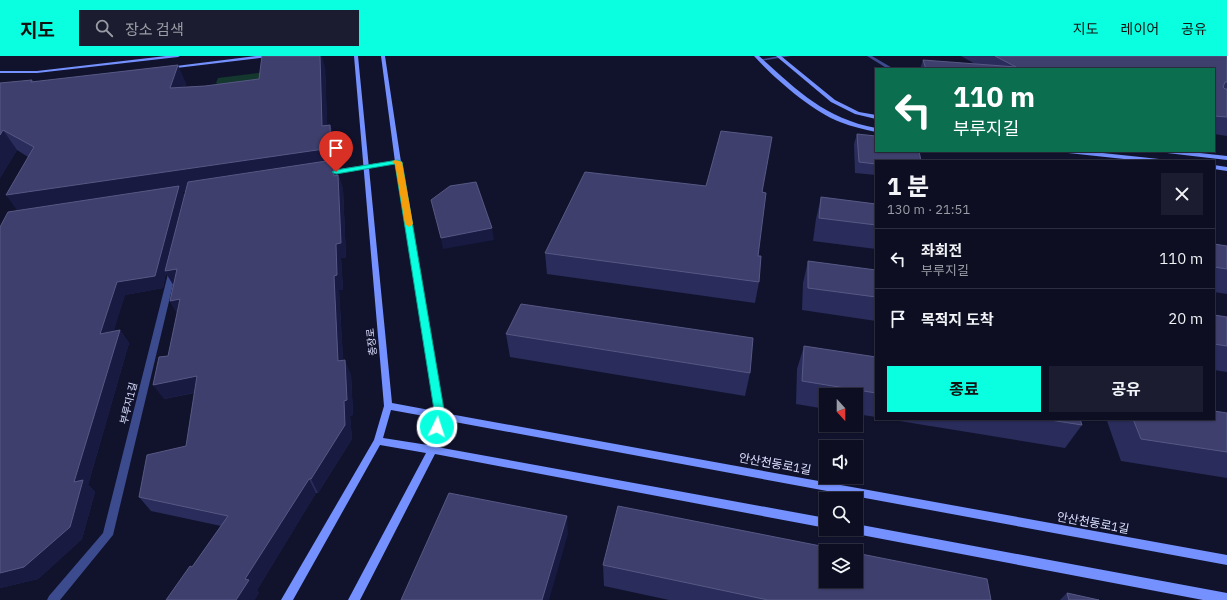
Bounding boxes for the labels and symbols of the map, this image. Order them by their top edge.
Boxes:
pin [319,131,353,172]
street label: 충장로 [364,328,379,356]
street label: 부루지1길 [117,381,140,425]
north arrow [819,388,863,432]
position arrow [416,406,458,448]
street label: 안산천동로1길 [738,450,813,477]
street label: 안산천동로1길 [1056,509,1131,536]

